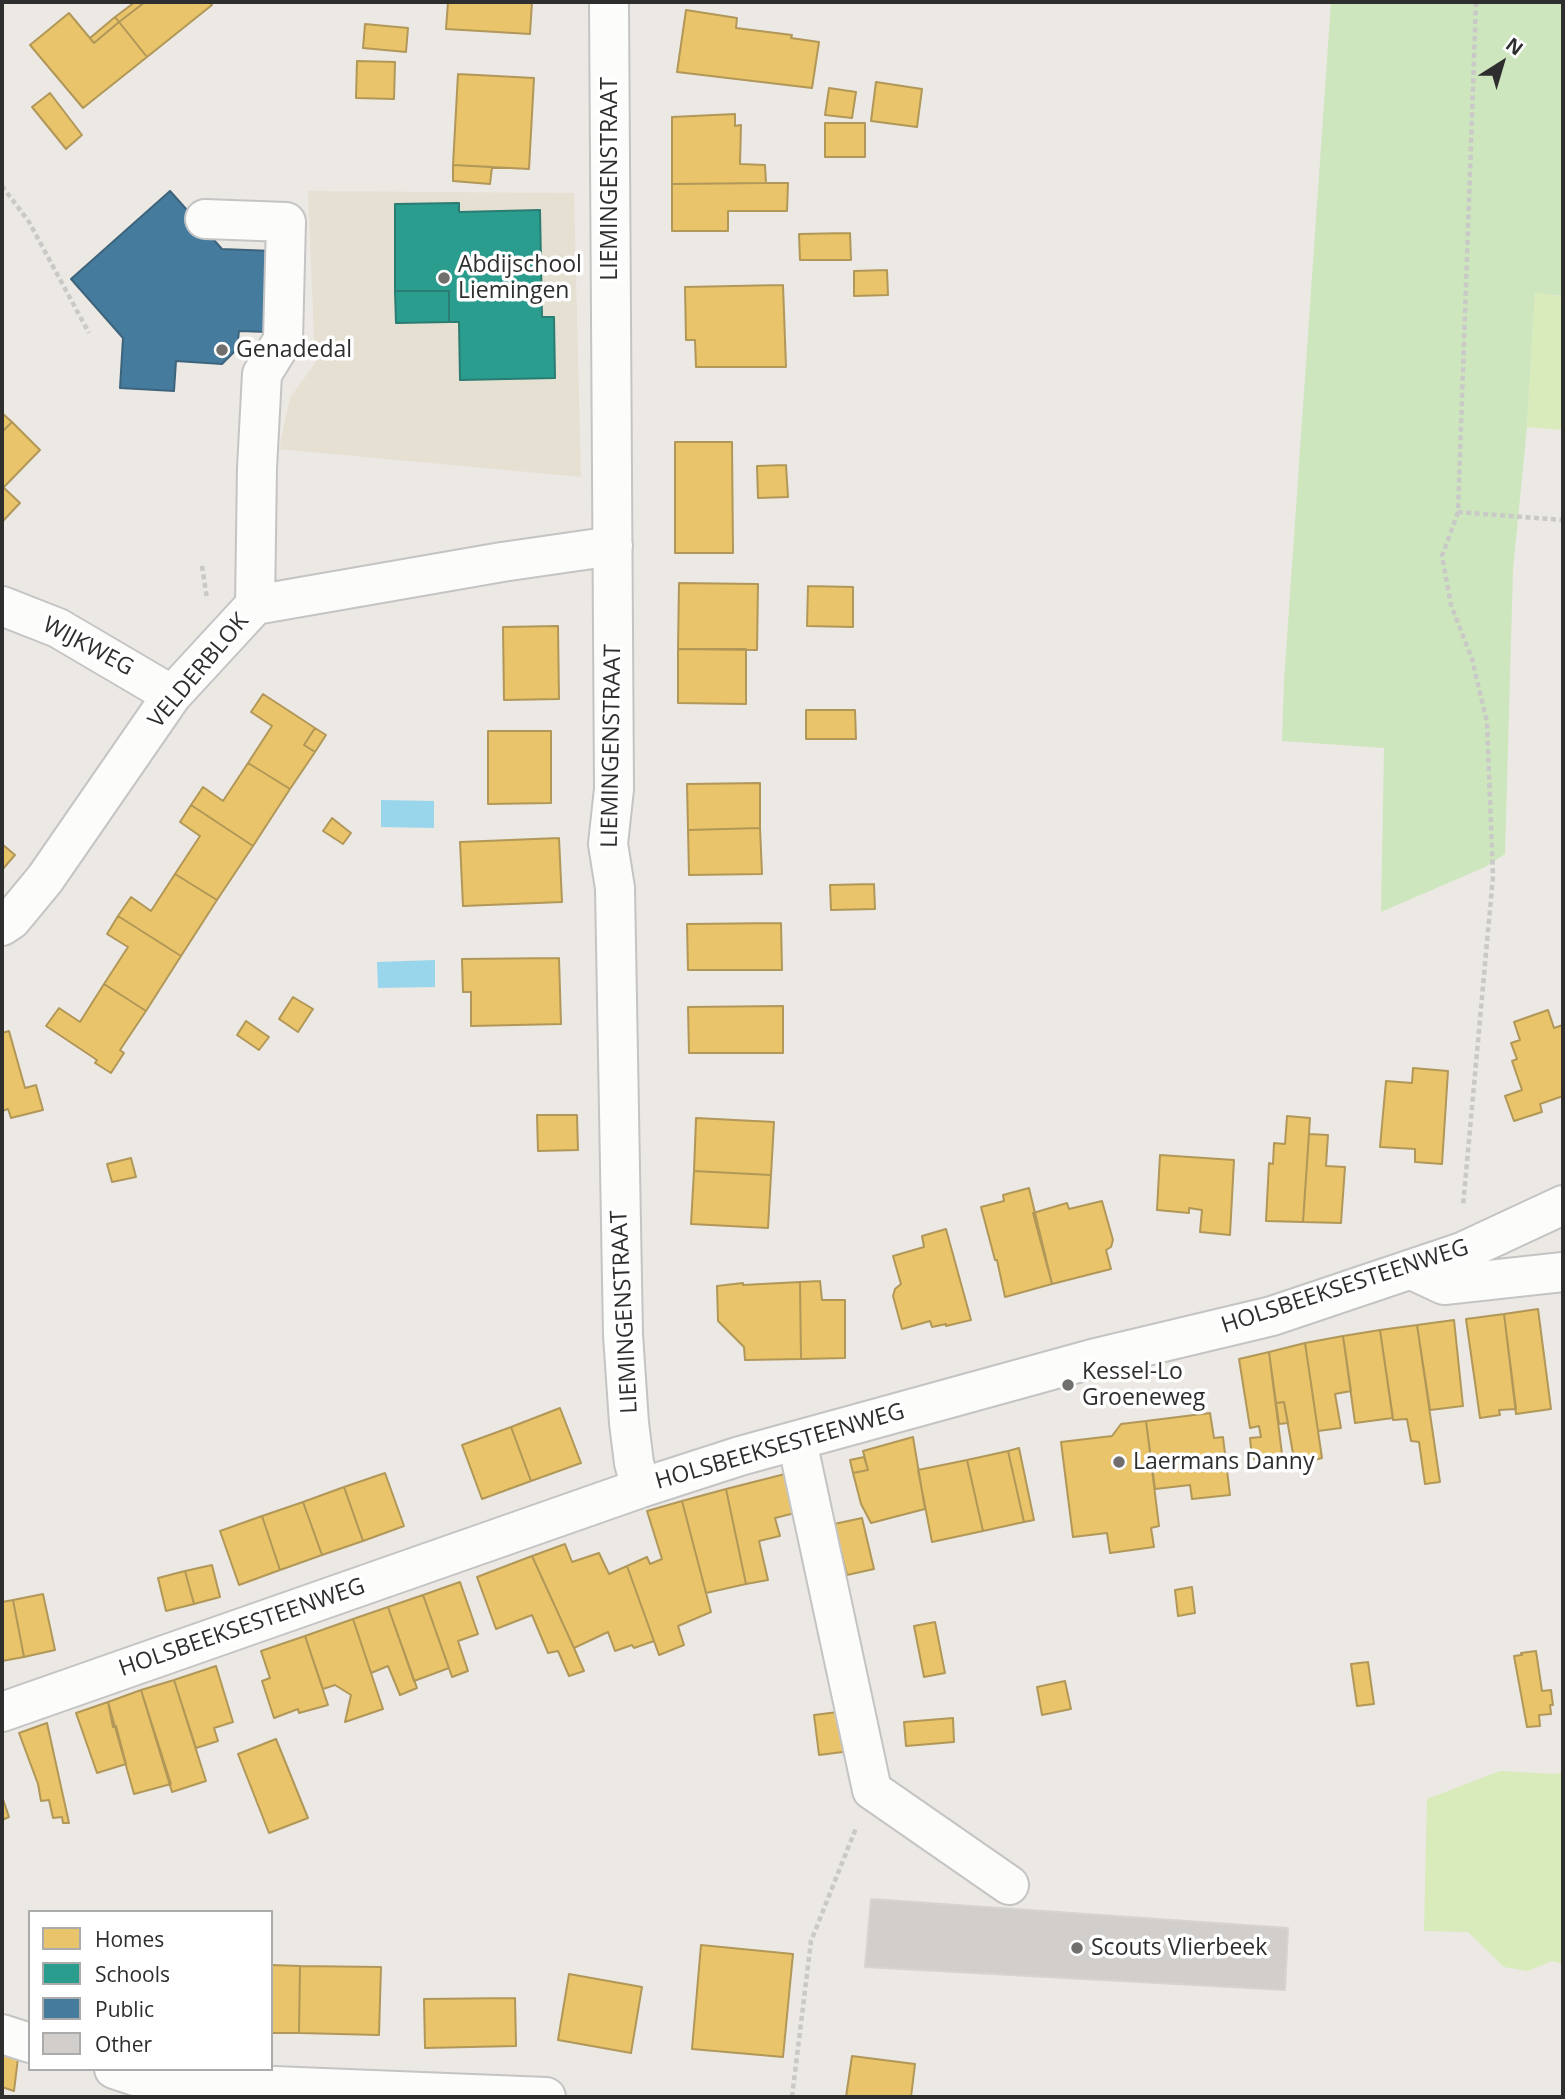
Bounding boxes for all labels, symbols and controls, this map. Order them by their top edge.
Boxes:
north arrow [1467,28,1537,98]
text: N [1501,31,1529,61]
street label: LIEMINGENSTRAAT [596,77,624,281]
place label: Abdijschool Liemingen [458,251,582,305]
marker: Abdijschool Liemingen [436,270,452,286]
place label: Genadedal [236,336,352,364]
marker: Genadedal [214,342,230,358]
street label: VELDERBLOK [143,608,255,734]
street label: WIJKWEG [38,612,138,682]
street label: LIEMINGENSTRAAT [596,644,628,848]
street label: LIEMINGENSTRAAT [606,1210,644,1414]
street label: HOLSBEEKSESTEENWEG [1218,1234,1472,1340]
place label: Kessel-Lo Groeneweg [1082,1358,1205,1412]
marker: Kessel-Lo Groeneweg [1060,1377,1076,1393]
street label: HOLSBEEKSESTEENWEG [652,1398,908,1496]
place label: Laermans Danny [1133,1448,1314,1476]
marker: Laermans Danny [1111,1454,1127,1470]
street label: HOLSBEEKSESTEENWEG [115,1573,369,1683]
legend [28,1910,273,2071]
text: Homes [95,1925,164,1953]
place label: Scouts Vlierbeek [1091,1934,1267,1962]
marker: Scouts Vlierbeek [1069,1940,1085,1956]
text: Schools [95,1960,170,1988]
text: Public [95,1995,154,2023]
text: Other [95,2030,152,2058]

